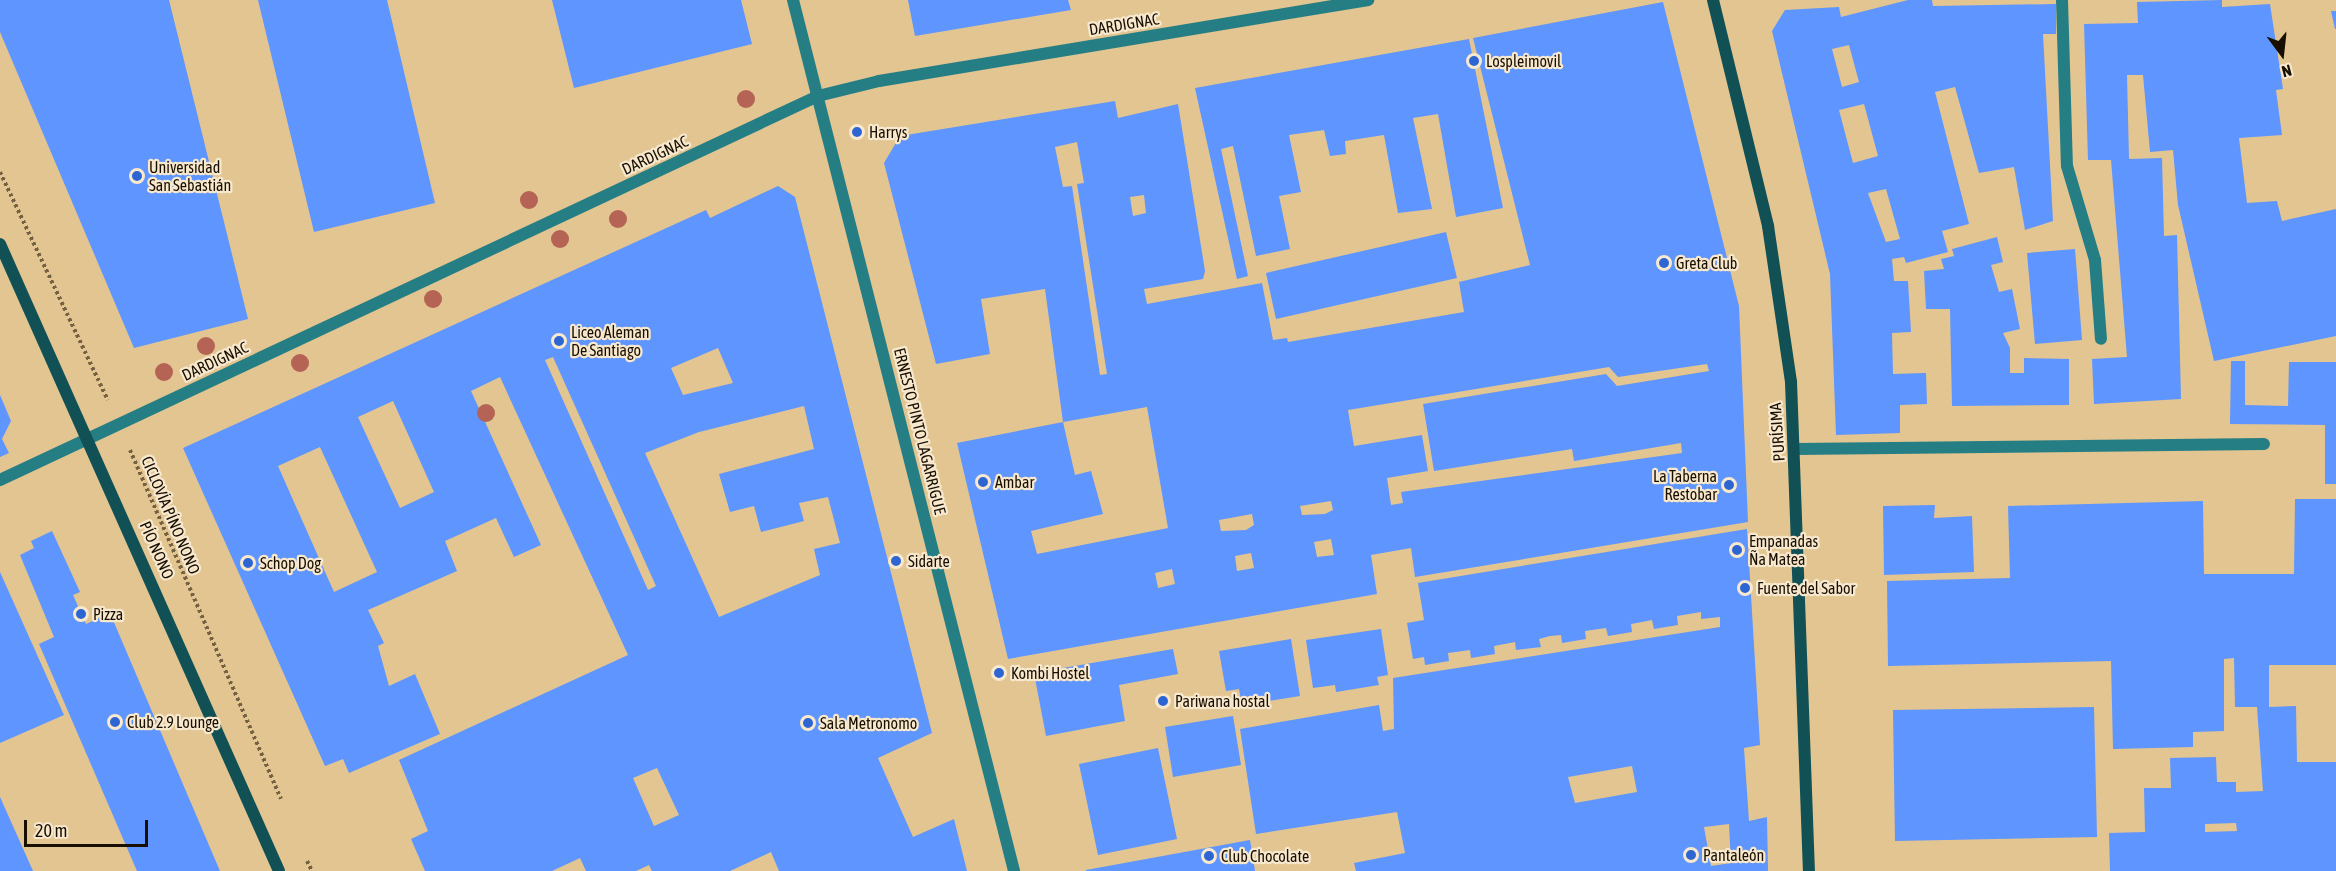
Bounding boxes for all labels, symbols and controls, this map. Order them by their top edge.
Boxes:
street label: DARDIGNAC [1088,9,1160,39]
north arrow [2252,24,2312,84]
place label: Lospleimovil [1486,51,1561,71]
marker: Lospleimovil [1467,54,1481,68]
text: N [2280,61,2294,81]
place label: Harrys [869,122,907,142]
marker: Harrys [850,125,864,139]
street label: DARDIGNAC [619,131,691,179]
place label: Universidad San Sebastián [149,157,231,195]
marker: Universidad San Sebastián [130,169,144,183]
place label: Greta Club [1676,253,1737,273]
marker: Greta Club [1657,256,1671,270]
place label: Liceo Aleman De Santiago [571,322,650,360]
marker: Liceo Aleman De Santiago [552,334,566,348]
street label: DARDIGNAC [179,337,251,385]
street label: ERNESTO PINTO LAGARRIGUE [890,346,950,516]
street label: PURÍSIMA [1765,402,1789,462]
street label: CICLOVÍA PÍNO NONO [138,453,204,577]
place label: La Taberna Restobar [1653,466,1717,504]
place label: Ambar [995,472,1034,492]
marker: Ambar [976,475,990,489]
marker: La Taberna Restobar [1722,478,1736,492]
street label: PÍO NONO [136,518,178,582]
place label: Empanadas Ña Matea [1749,531,1818,569]
marker: Empanadas Ña Matea [1730,543,1744,557]
place label: Sidarte [908,551,950,571]
place label: Schop Dog [260,553,321,573]
marker: Sidarte [889,554,903,568]
marker: Schop Dog [241,556,255,570]
place label: Fuente del Sabor [1757,578,1855,598]
marker: Fuente del Sabor [1738,581,1752,595]
place label: Pizza [93,604,123,624]
marker: Pizza [74,607,88,621]
place label: Kombi Hostel [1011,663,1089,683]
marker: Kombi Hostel [992,666,1006,680]
place label: Pariwana hostal [1175,691,1270,711]
marker: Pariwana hostal [1156,694,1170,708]
place label: Club 2.9 Lounge [127,712,219,732]
place label: Sala Metronomo [820,713,917,733]
marker: Club 2.9 Lounge [108,715,122,729]
marker: Sala Metronomo [801,716,815,730]
scale bar [27,808,152,846]
text: 20 m [35,820,67,841]
place label: Pantaleón [1703,845,1764,865]
place label: Club Chocolate [1221,846,1309,866]
marker: Pantaleón [1684,848,1698,862]
marker: Club Chocolate [1202,849,1216,863]

